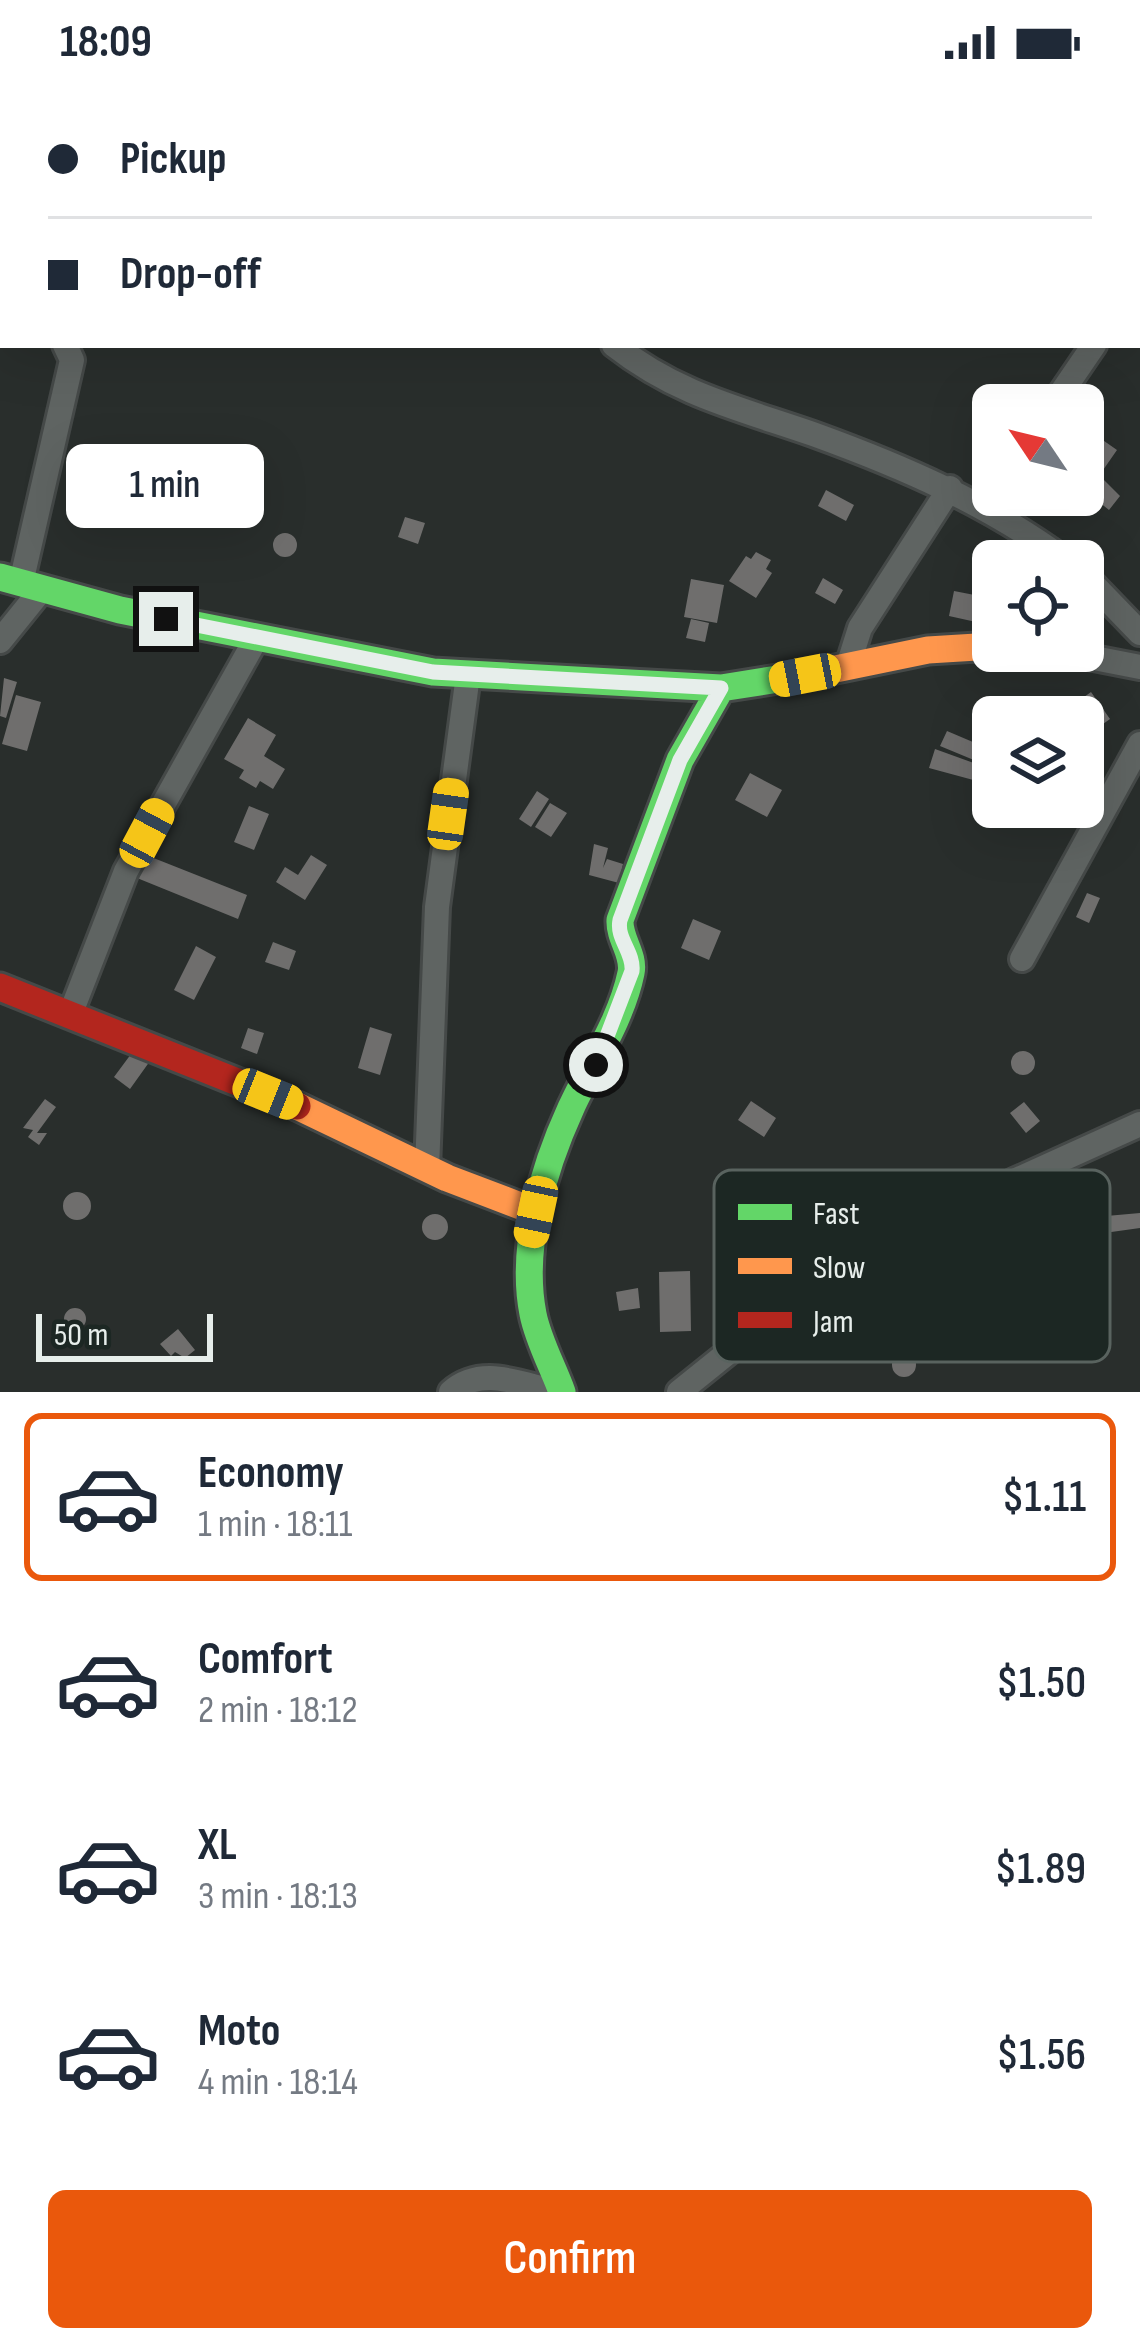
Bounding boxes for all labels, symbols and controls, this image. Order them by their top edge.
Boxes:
text: 18:09 [60,15,152,70]
text: Pickup [120,132,227,187]
text: Drop-off [120,247,261,302]
north arrow [972,384,1104,516]
map controls [972,384,1104,828]
callout: 1 min [67,445,265,529]
text: 1 min [130,462,200,509]
button: locate [972,540,1104,672]
route end [139,592,193,646]
car [766,650,844,700]
button: layers [972,696,1104,828]
car [425,776,471,852]
car [114,793,180,873]
route start [569,1038,623,1092]
car [228,1064,308,1124]
legend [714,1170,1110,1362]
car [511,1173,561,1251]
text: Fast [813,1194,860,1234]
text: Slow [813,1248,865,1288]
text: Jam [812,1302,854,1342]
scale bar [36,1308,213,1361]
text: 50 m [54,1315,108,1355]
icon: car [54,1443,162,1551]
text: Economy [198,1446,344,1501]
text: $1.11 [1002,1470,1086,1525]
text: 1 min · 18:11 [198,1501,352,1548]
icon: car [54,1629,162,1737]
text: Comfort [198,1632,333,1687]
text: $1.50 [996,1656,1086,1711]
text: 2 min · 18:12 [198,1687,358,1734]
icon: car [54,1815,162,1923]
text: XL [198,1818,237,1873]
text: $1.89 [994,1842,1086,1897]
text: 3 min · 18:13 [198,1873,358,1920]
icon: car [54,2001,162,2109]
text: Moto [198,2004,280,2059]
text: $1.56 [996,2028,1086,2083]
text: 4 min · 18:14 [198,2059,358,2106]
button: Confirm [48,2190,1092,2328]

